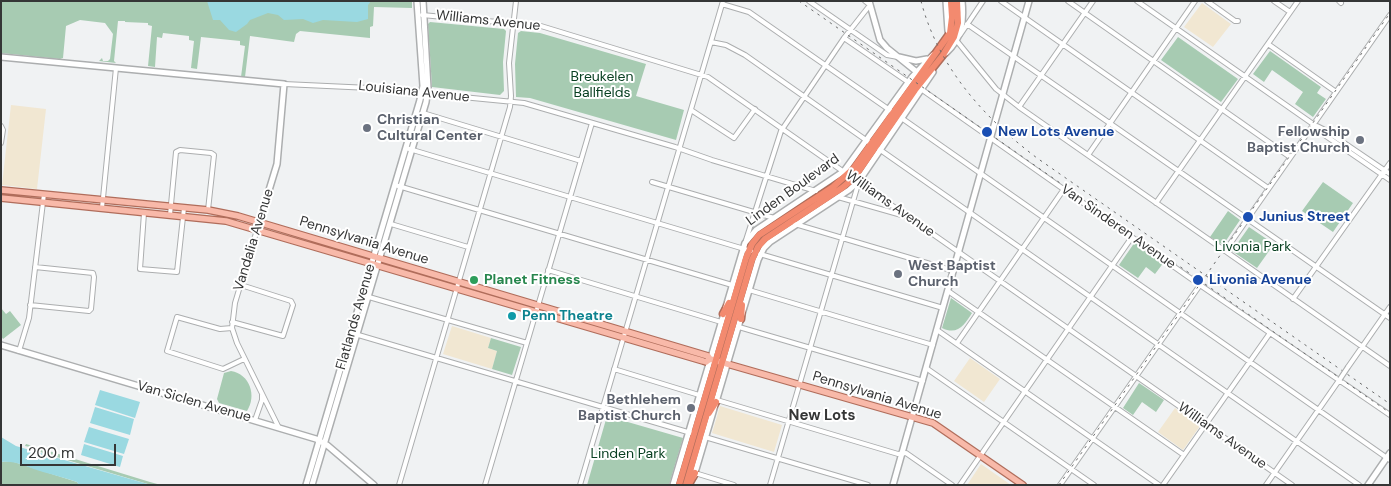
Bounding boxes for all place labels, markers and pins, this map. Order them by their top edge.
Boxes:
place label: Christian Cultural Center [377,112,483,144]
marker: Christian Cultural Center [361,122,373,134]
place label: New Lots Avenue [998,124,1115,140]
place label: Fellowship Baptist Church [1247,124,1350,156]
marker: New Lots Avenue [980,125,994,139]
marker: Fellowship Baptist Church [1354,134,1366,146]
place label: Junius Street [1259,209,1350,225]
marker: Junius Street [1241,210,1255,224]
place label: West Baptist Church [908,258,996,290]
marker: West Baptist Church [892,268,904,280]
place label: Planet Fitness [484,272,581,288]
place label: Livonia Avenue [1209,272,1312,288]
marker: Livonia Avenue [1191,273,1205,287]
marker: Planet Fitness [468,274,480,286]
place label: Penn Theatre [522,308,613,324]
marker: Penn Theatre [506,310,518,322]
place label: Bethlehem Baptist Church [578,392,681,424]
marker: Bethlehem Baptist Church [685,402,697,414]

